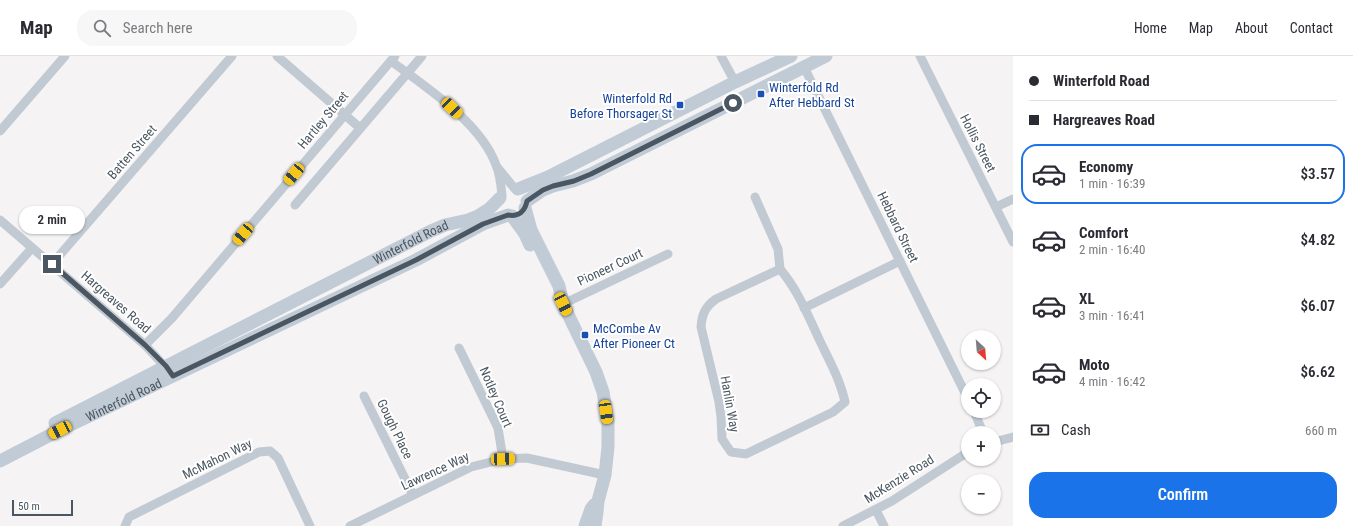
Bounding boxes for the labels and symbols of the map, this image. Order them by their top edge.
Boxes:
place label: Winterfold Rd After Hebbard St [769,80,855,110]
street label: Hartley Street [295,88,351,152]
marker: Winterfold Rd After Hebbard St [756,89,766,99]
place label: Winterfold Rd Before Thorsager St [570,91,672,121]
route start [724,94,742,112]
car [439,95,465,121]
marker: Winterfold Rd Before Thorsager St [675,100,685,110]
street label: Hollis Street [957,112,999,175]
street label: Batten Street [104,122,160,182]
car [282,161,306,187]
street label: Hebbard Street [874,189,922,265]
callout: 2 min [19,206,85,234]
street label: Winterfold Road [370,217,451,267]
car [231,221,255,247]
street label: Pioneer Court [575,245,645,289]
route end [43,255,61,273]
street label: Hargreaves Road [78,268,154,336]
car [552,291,574,317]
place label: McCombe Av After Pioneer Ct [593,321,675,351]
marker: McCombe Av After Pioneer Ct [580,330,590,340]
north arrow [961,330,1001,370]
street label: Notley Court [477,365,515,430]
street label: Winterfold Road [83,375,164,424]
street label: Hanlin Way [718,375,742,434]
street label: Gough Place [374,397,416,461]
car [598,399,614,425]
car [47,419,73,441]
street label: McMahon Way [180,436,255,482]
street label: Lawrence Way [399,448,472,493]
street label: McKenzie Road [862,452,936,506]
car [491,453,515,465]
scale bar [12,498,73,517]

